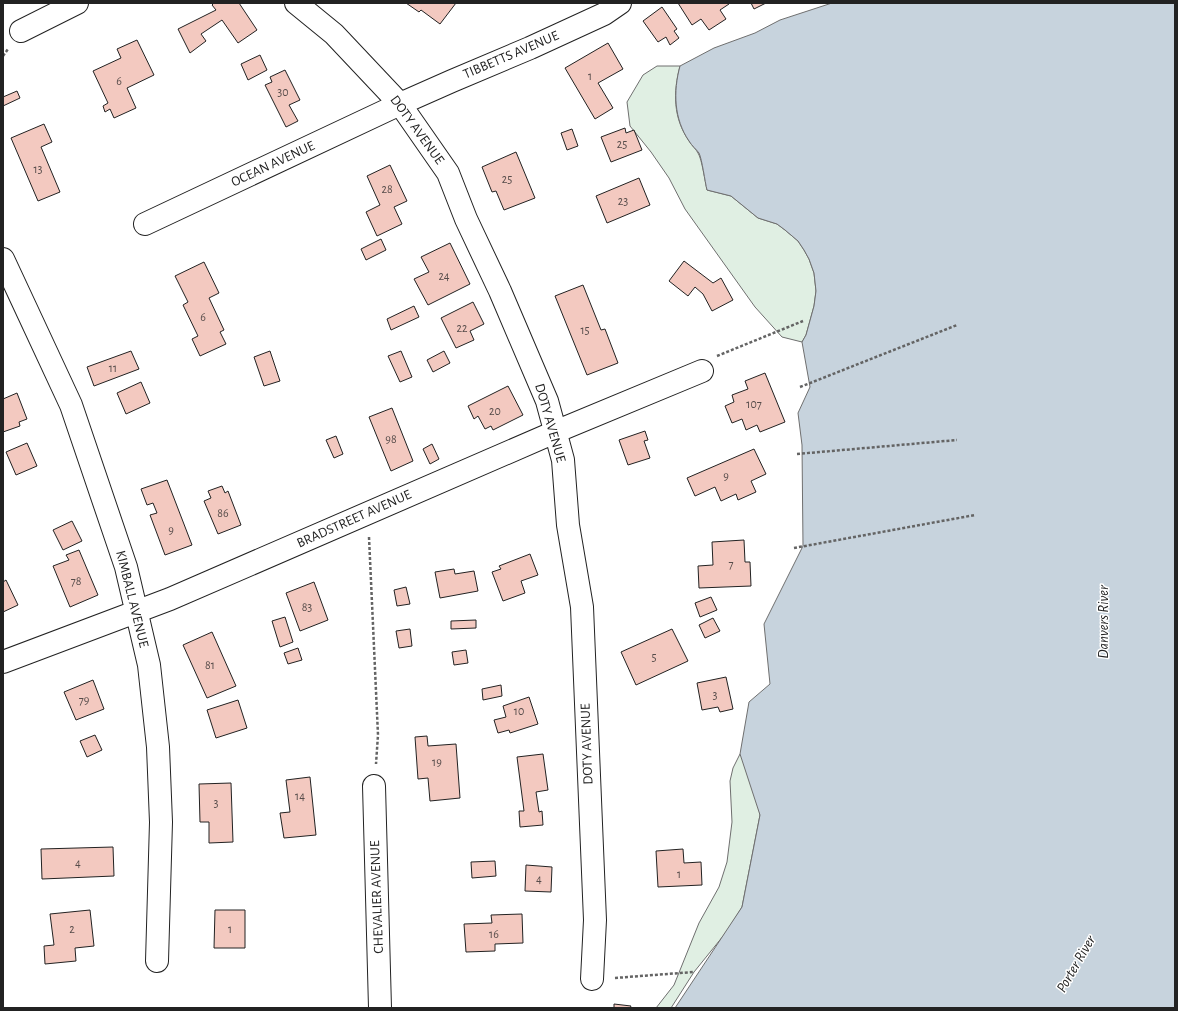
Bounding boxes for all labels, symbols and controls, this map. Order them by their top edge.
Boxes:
street label: TIBBETTS AVENUE [461,28,561,81]
house number: 1 [588,70,592,82]
house number: 6 [116,75,122,87]
house number: 30 [277,86,289,98]
street label: DOTY AVENUE [387,93,447,167]
street label: OCEAN AVENUE [229,138,317,189]
house number: 25 [617,138,627,150]
house number: 13 [33,163,43,175]
house number: 25 [502,173,512,185]
house number: 28 [381,183,393,195]
house number: 23 [618,195,628,207]
house number: 24 [438,270,450,282]
house number: 6 [200,311,206,323]
house number: 22 [457,322,468,334]
house number: 15 [580,324,590,336]
house number: 11 [109,362,117,374]
street label: DOTY AVENUE [532,382,568,464]
house number: 107 [746,398,762,410]
house number: 20 [489,405,501,417]
house number: 98 [385,433,397,445]
house number: 9 [723,470,729,482]
street label: BRADSTREET AVENUE [295,487,414,551]
house number: 86 [217,507,229,519]
house number: 9 [168,524,174,536]
street label: KIMBALL AVENUE [113,549,151,649]
house number: 7 [728,558,734,570]
house number: 78 [71,575,82,587]
water label: Danvers River [1096,584,1111,659]
house number: 83 [302,601,312,613]
house number: 5 [651,651,657,663]
house number: 81 [205,659,215,671]
house number: 3 [713,689,718,701]
house number: 79 [79,694,90,706]
street label: DOTY AVENUE [579,703,595,785]
house number: 10 [514,705,524,717]
house number: 19 [432,756,442,768]
house number: 14 [295,790,305,802]
house number: 3 [214,797,219,809]
street label: CHEVALIER AVENUE [368,840,386,954]
house number: 4 [75,857,81,869]
house number: 1 [677,868,681,880]
house number: 4 [536,873,542,885]
house number: 2 [69,923,75,935]
house number: 1 [228,923,232,935]
house number: 16 [489,928,499,940]
water label: Porter River [1054,932,1099,995]

